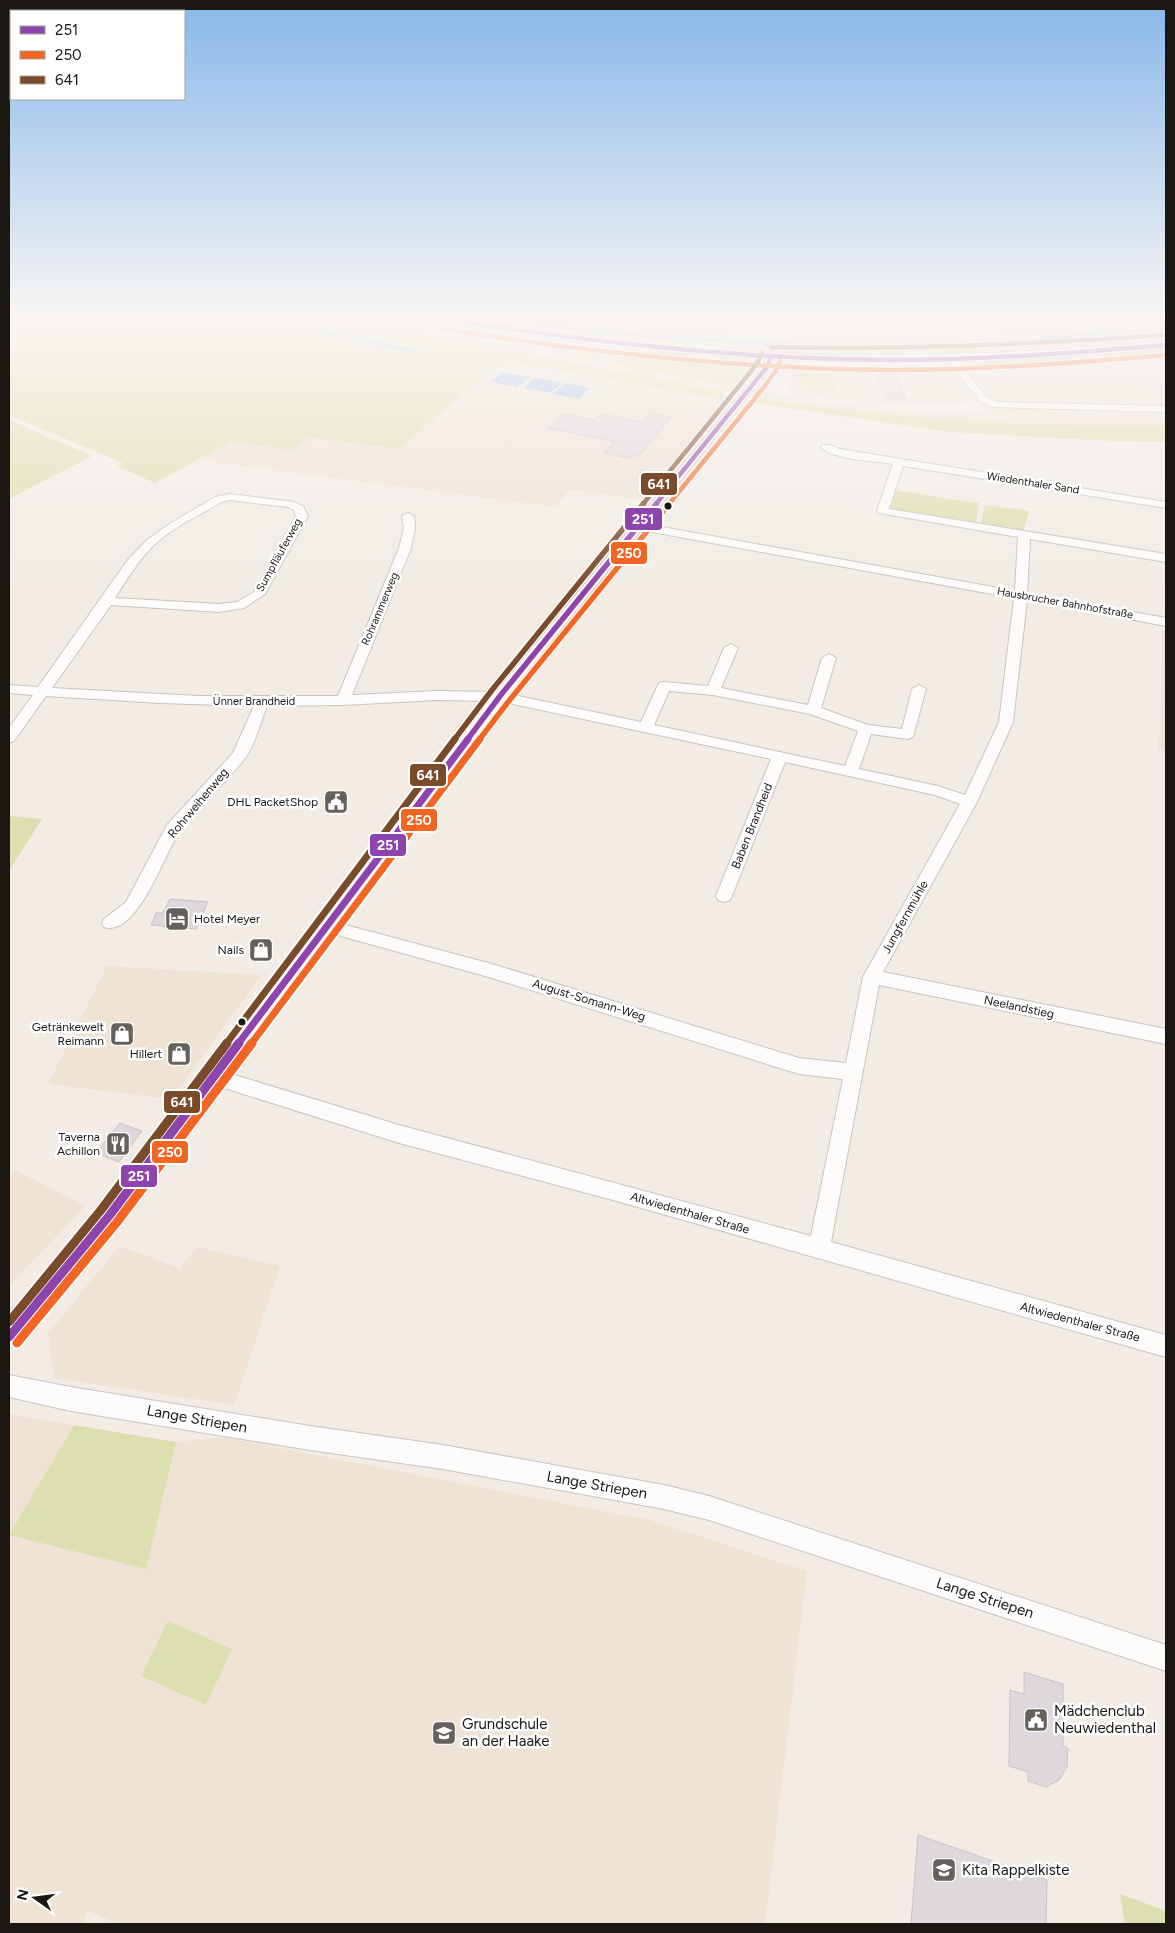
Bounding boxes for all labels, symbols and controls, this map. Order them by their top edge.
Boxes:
legend [10,10,185,100]
text: 251 [55,21,78,39]
text: 250 [55,46,82,64]
text: 641 [55,71,79,89]
street label: Wiedenthaler Sand [986,469,1080,497]
line badge: 641 [640,472,678,496]
text: 641 [648,476,670,493]
unlabelled marker [663,501,673,511]
line badge: 251 [624,507,663,531]
text: 251 [632,511,654,528]
street label: Sumpfläuferweg [254,516,304,594]
line badge: 250 [610,541,648,565]
text: 250 [616,545,642,562]
street label: Rohrammerweg [359,570,401,648]
street label: Hausbrucher Bahnhofstraße [996,585,1134,621]
street label: Ünner Brandheid [213,694,295,708]
line badge: 641 [409,763,447,787]
street label: Rohrweihenweg [165,765,231,841]
text: 641 [417,767,439,784]
street label: Baben Brandheid [728,781,776,871]
public building icon: DHL PacketShop [323,789,349,815]
place label: DHL PacketShop [227,795,318,809]
line badge: 250 [400,808,438,832]
text: 250 [406,812,432,829]
line badge: 251 [369,833,407,857]
text: 251 [377,837,399,854]
street label: Jungfernmühle [879,878,931,956]
hotel icon: Hotel Meyer [164,906,190,932]
place label: Hotel Meyer [194,912,260,926]
shop icon: Nails [248,937,274,963]
place label: Nails [218,943,244,957]
street label: August-Somann-Weg [531,976,647,1024]
street label: Neelandstieg [983,993,1055,1021]
unlabelled marker [237,1017,247,1027]
place label: Getränkewelt Reimann [32,1020,104,1048]
shop icon: Getränkewelt Reimann [109,1021,135,1047]
shop icon: Hillert [166,1041,192,1067]
place label: Hillert [130,1047,162,1061]
line badge: 641 [163,1090,201,1114]
text: 641 [171,1094,193,1111]
place label: Taverna Achillon [57,1130,100,1158]
restaurant icon: Taverna Achillon [105,1131,131,1157]
line badge: 250 [151,1140,189,1164]
text: 250 [157,1144,183,1161]
line badge: 251 [120,1164,158,1188]
text: 251 [128,1168,150,1185]
street label: Altwiedenthaler Straße [629,1189,752,1237]
street label: Altwiedenthaler Straße [1019,1299,1142,1345]
street label: Lange Striepen [145,1401,249,1437]
street label: Lange Striepen [545,1467,649,1503]
street label: Lange Striepen [934,1574,1036,1622]
place label: Mädchenclub Neuwiedenthal [1054,1702,1156,1737]
public building icon: Mädchenclub Neuwiedenthal [1023,1707,1049,1733]
place label: Grundschule an der Haake [462,1715,549,1750]
school or university icon: Grundschule an der Haake [431,1720,457,1746]
school or university icon: Kita Rappelkiste [931,1857,957,1883]
place label: Kita Rappelkiste [962,1861,1069,1879]
north arrow [10,1873,60,1923]
text: N [13,1888,32,1902]

